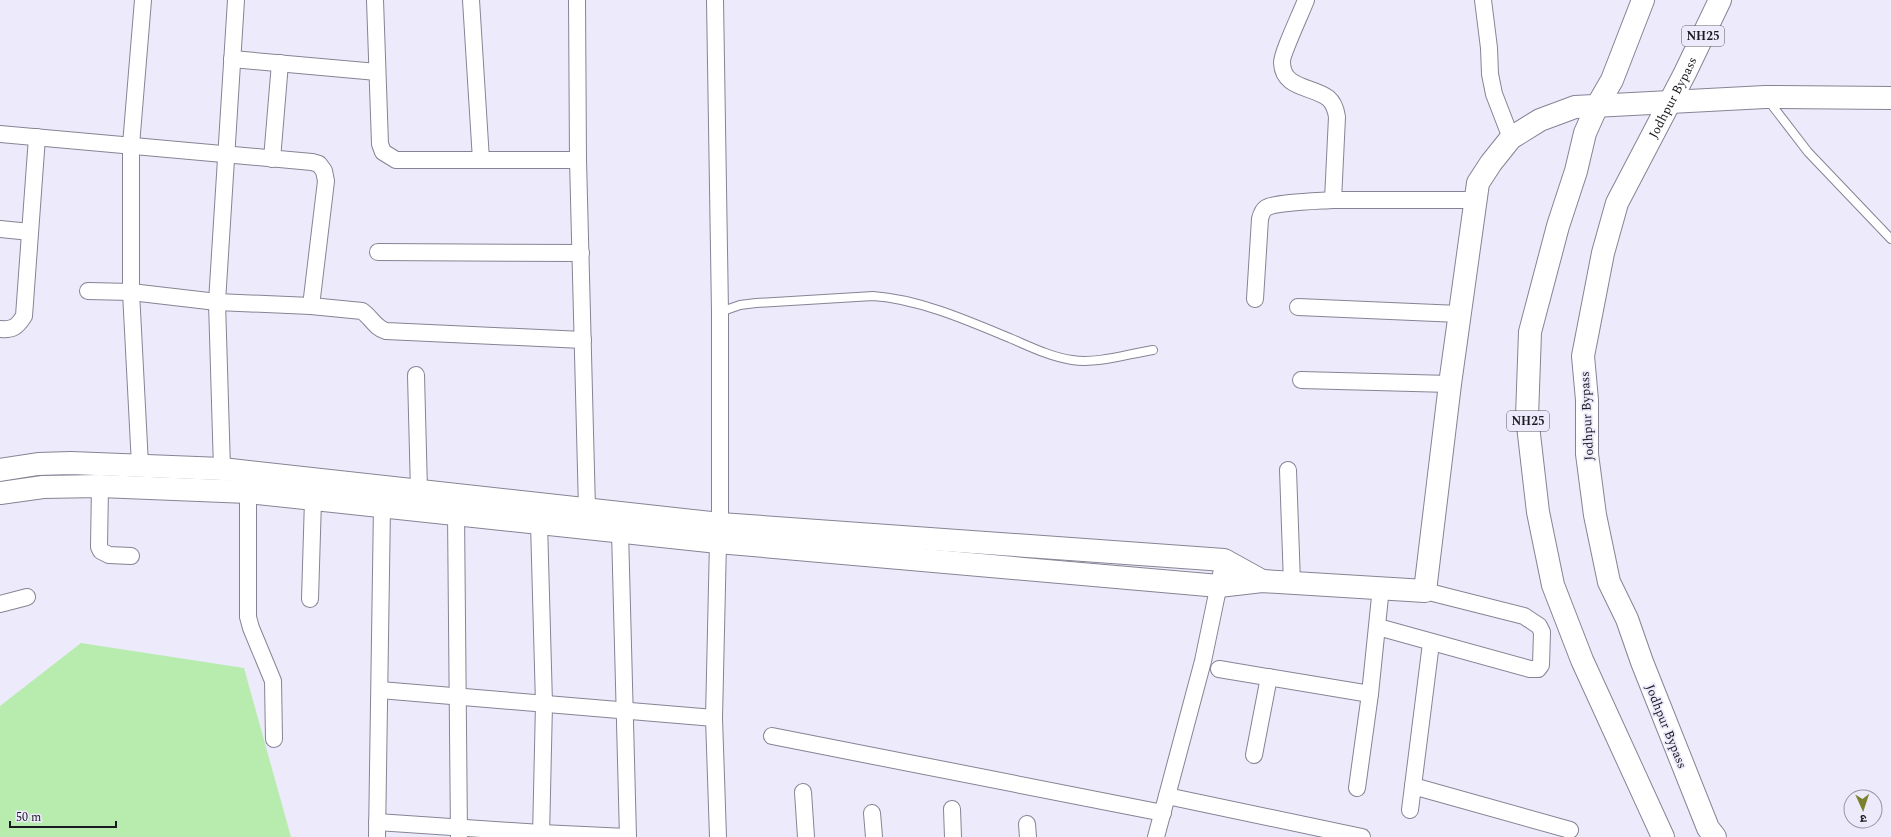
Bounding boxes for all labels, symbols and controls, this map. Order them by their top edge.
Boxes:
road number: NH25 [1682,26,1724,46]
street label: Jodhpur Bypass [1644,53,1702,142]
street label: Jodhpur Bypass [1575,371,1599,461]
road number: NH25 [1507,411,1549,431]
street label: Jodhpur Bypass [1640,681,1692,772]
north arrow [1843,789,1883,829]
scale bar [10,803,116,829]
text: 50 m [16,808,41,827]
text: उ [1859,810,1867,827]

